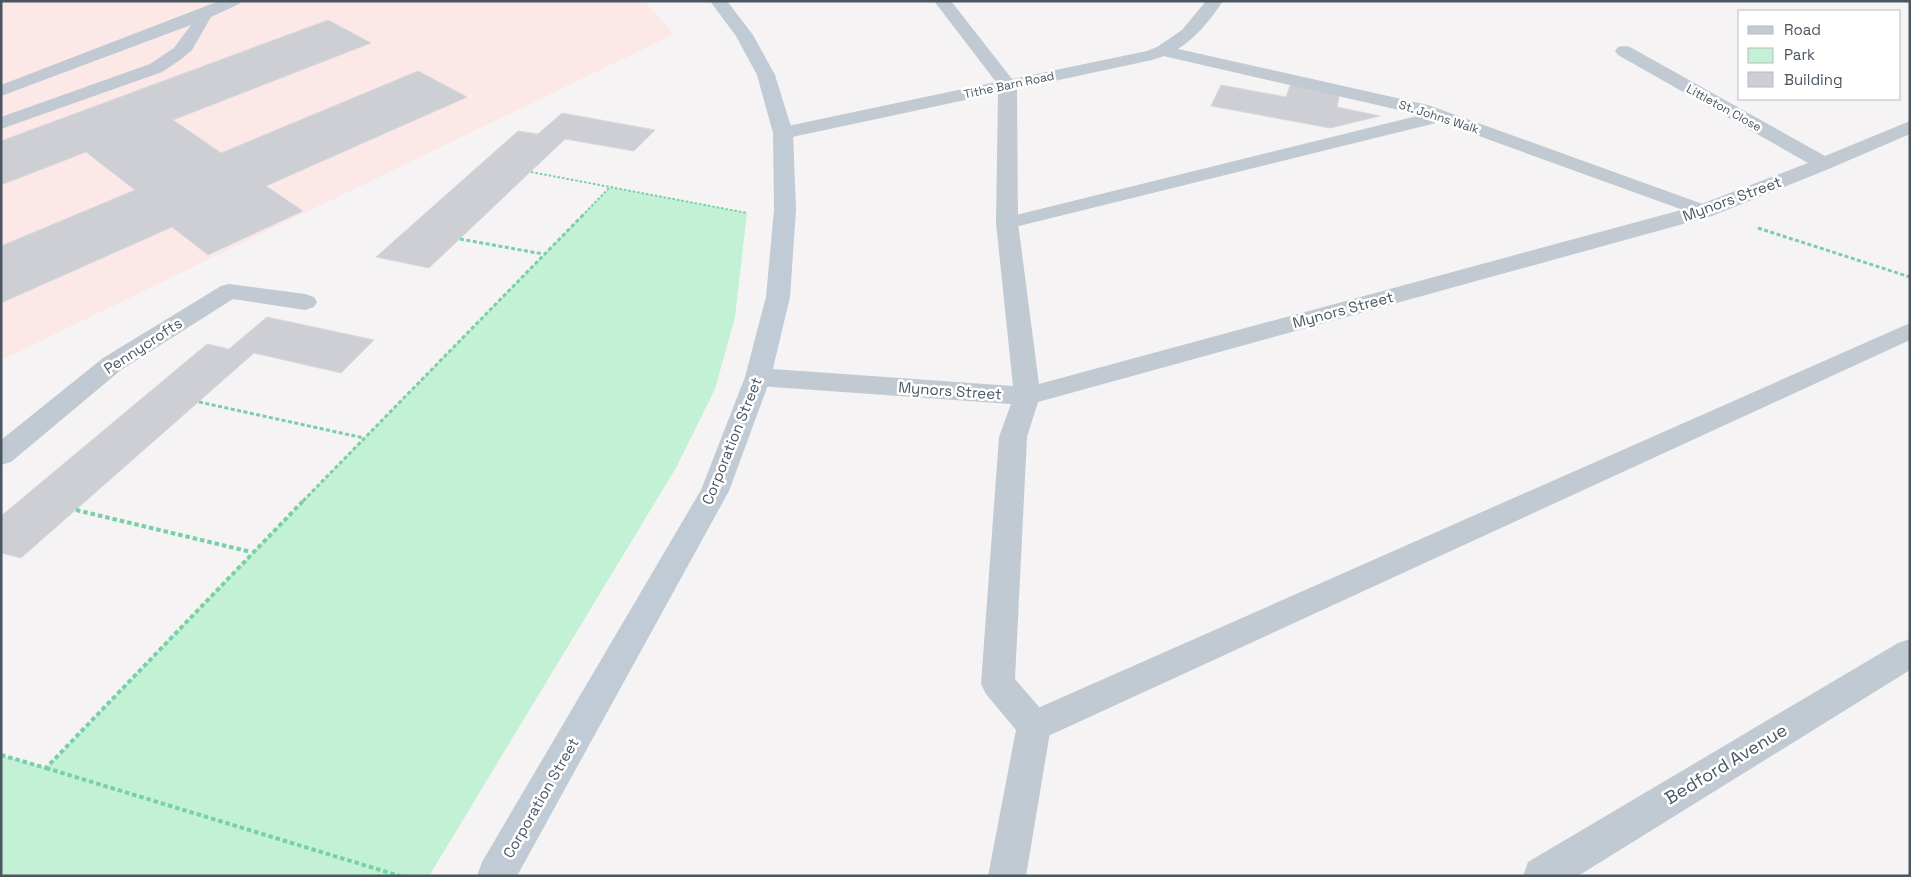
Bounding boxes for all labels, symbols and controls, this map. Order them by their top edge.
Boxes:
legend [1738,10,1901,100]
text: Road [1784,20,1821,39]
text: Park [1784,45,1815,64]
street label: Tithe Barn Road [962,68,1056,102]
text: Building [1784,70,1843,89]
street label: Littleton Close [1684,81,1764,135]
street label: St. Johns Walk [1397,96,1482,138]
street label: Mynors Street [1680,172,1784,225]
street label: Mynors Street [1290,287,1396,332]
street label: Pennycrofts [100,313,186,378]
street label: Corporation Street [697,374,766,507]
street label: Mynors Street [898,377,1003,404]
street label: Bedford Avenue [1660,718,1791,809]
street label: Corporation Street [498,734,583,861]

